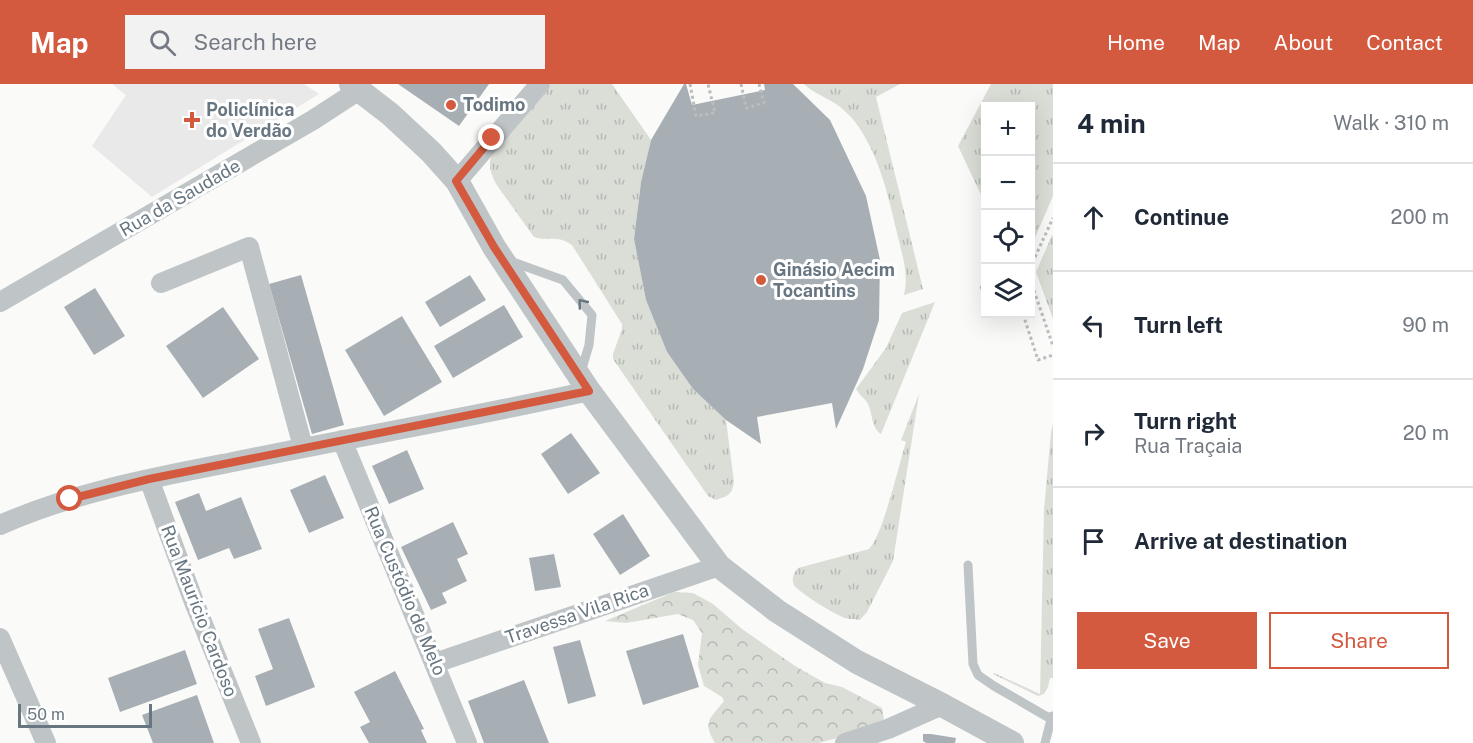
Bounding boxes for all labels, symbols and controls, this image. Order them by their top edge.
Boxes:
search box [125,15,545,69]
text: Map [30,26,89,59]
icon: search [146,26,179,59]
text: Search here [194,29,317,55]
text: Home [1107,30,1165,55]
text: Map [1198,30,1241,55]
text: About [1274,30,1333,55]
text: Contact [1366,30,1443,55]
place label: Todimo [463,94,525,115]
marker: Todimo [444,98,458,112]
place label: Policlínica do Verdão [206,99,294,141]
map controls [981,102,1035,318]
button: + [981,102,1035,156]
text: 4 min [1077,108,1146,139]
marker: Policlínica do Verdão [183,111,201,129]
text: Walk · 310 m [1333,111,1449,135]
route end [478,124,504,150]
street label: Rua da Saudade [116,155,244,241]
button: − [981,156,1035,210]
icon: ahead [1077,201,1110,234]
text: Continue [1134,204,1229,230]
text: 200 m [1391,205,1449,229]
button: locate [981,210,1035,264]
place label: Ginásio Aecim Tocantins [773,259,895,301]
button: layers [981,264,1035,318]
marker: Ginásio Aecim Tocantins [754,273,768,287]
one-way arrow [579,299,590,310]
icon: left [1077,309,1110,342]
text: Turn left [1134,312,1223,338]
text: 90 m [1402,313,1449,337]
text: Turn right [1134,408,1237,434]
icon: right [1077,417,1110,450]
text: 20 m [1403,421,1449,445]
text: Rua Traçaia [1134,434,1242,458]
route start [56,485,82,511]
street label: Rua Custódio de Melo [360,503,451,678]
street label: Rua Maurício Cardoso [157,522,242,700]
icon: arrive [1077,525,1110,558]
text: Arrive at destination [1134,528,1347,554]
street label: Travessa Vila Rica [502,579,651,648]
button: Save [1077,612,1257,669]
button: Share [1269,612,1449,669]
scale bar [18,701,152,728]
text: 50 m [27,705,65,724]

